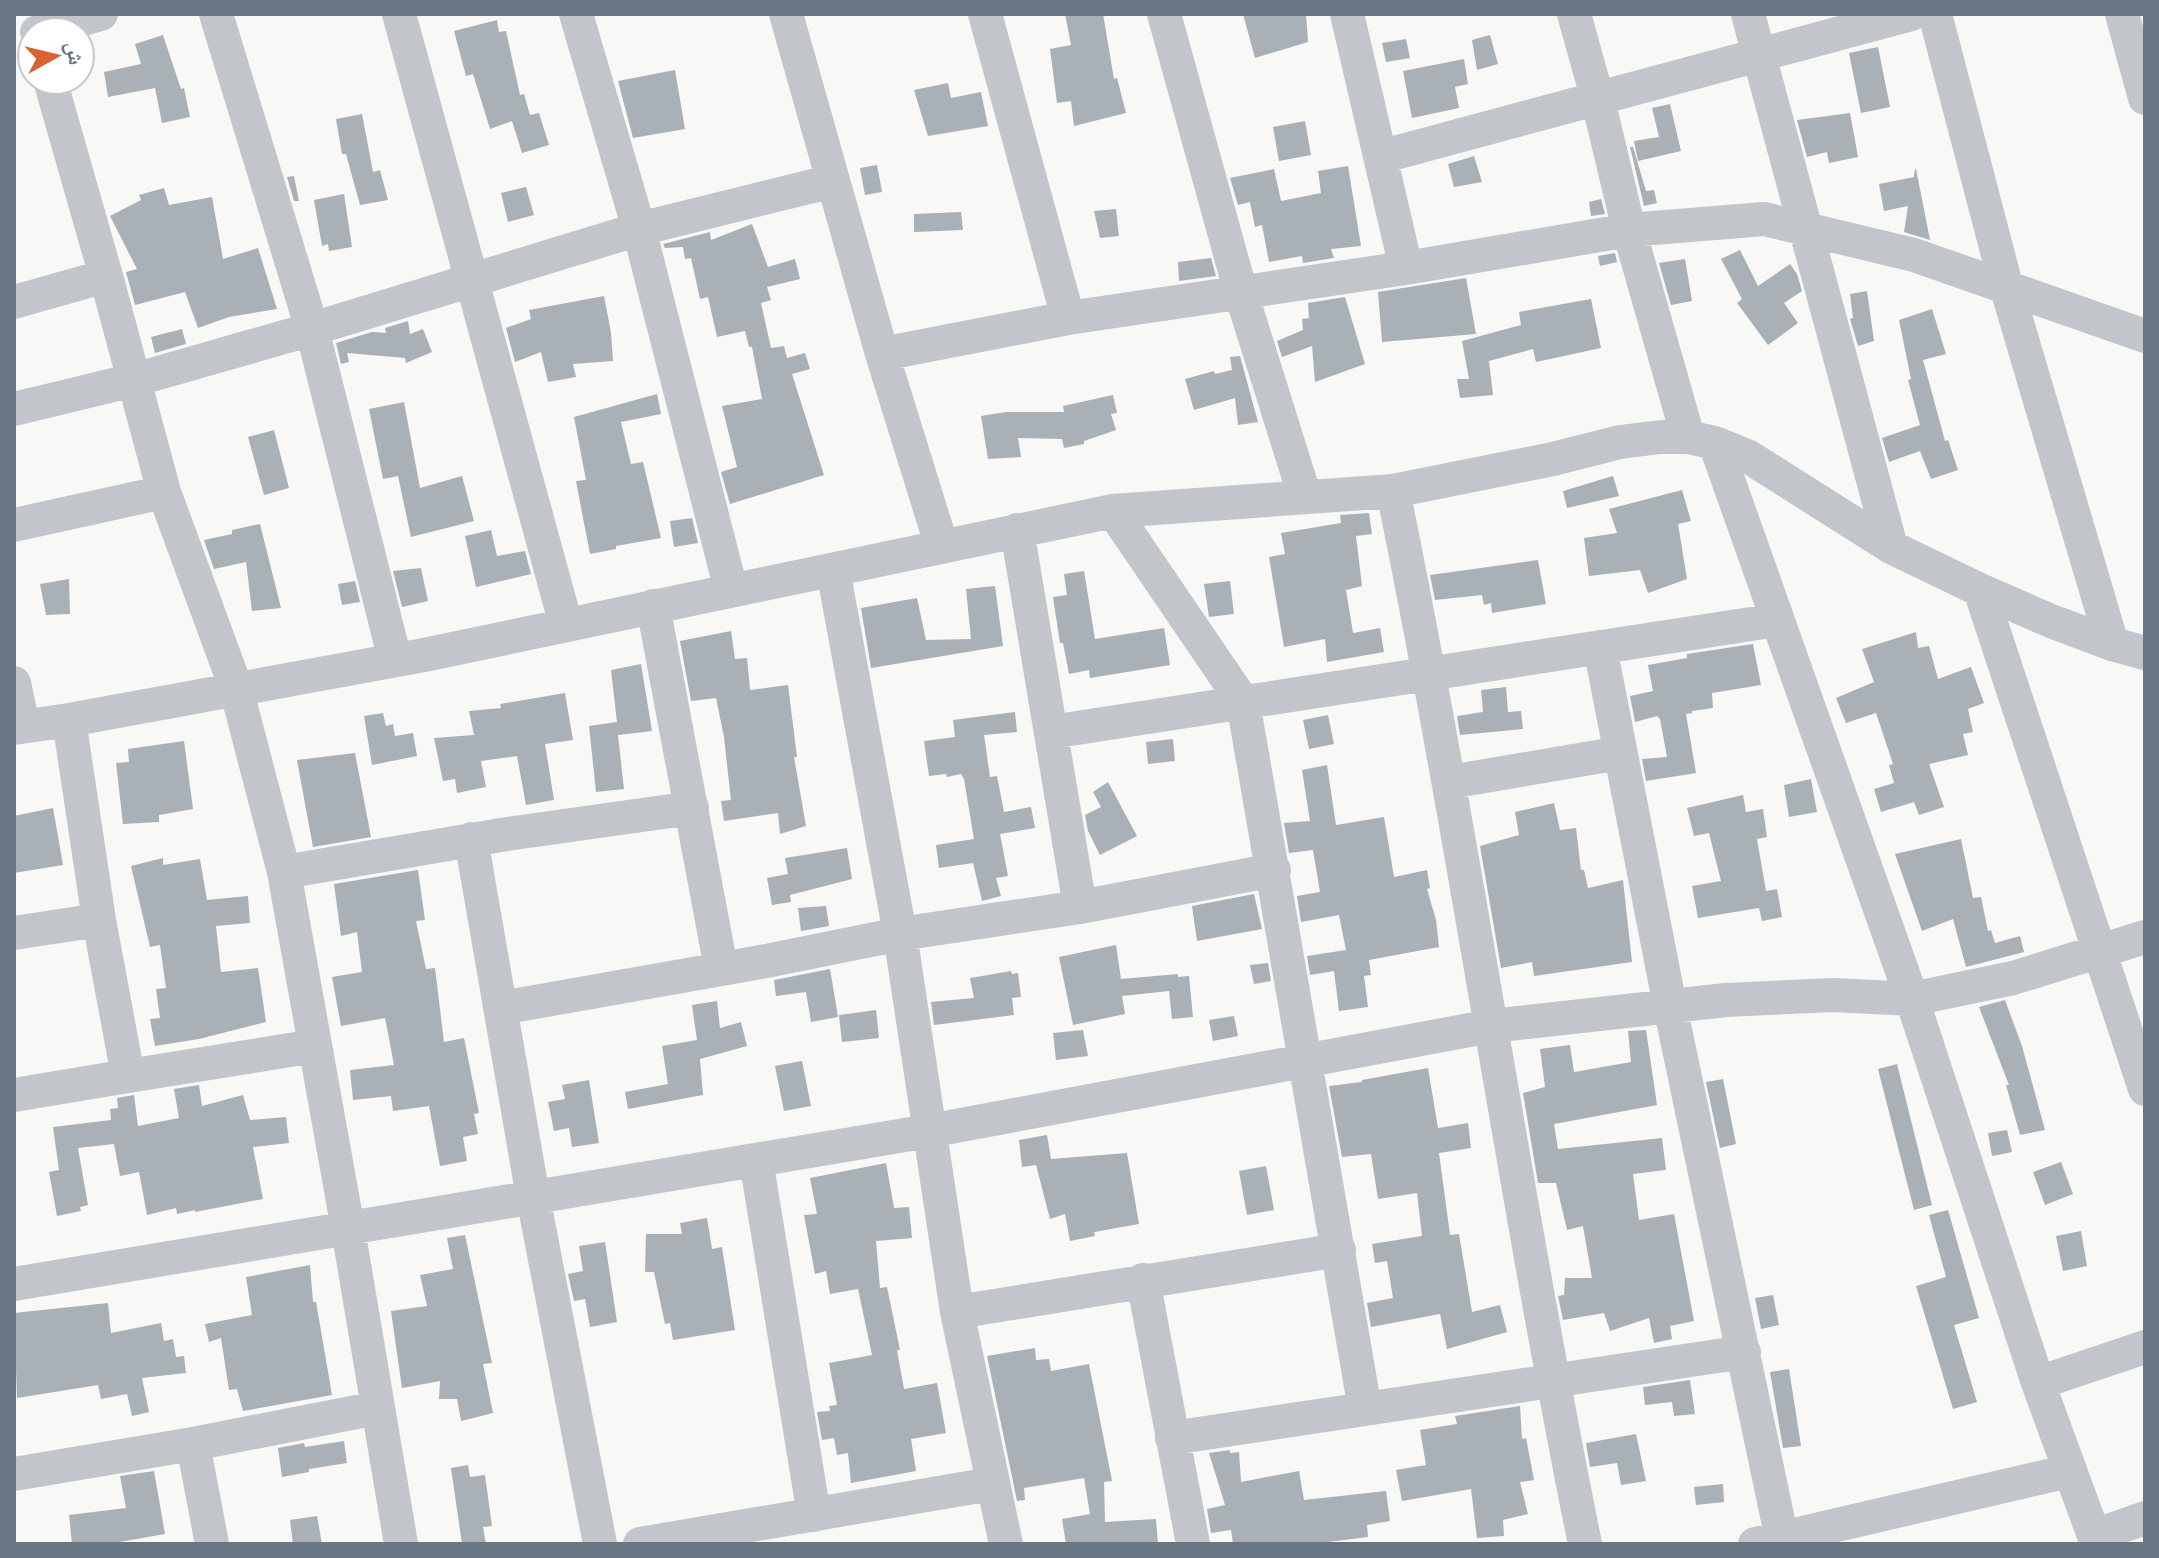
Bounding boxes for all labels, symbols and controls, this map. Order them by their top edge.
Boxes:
north arrow [16,16,96,96]
text: ش [60,39,93,67]

